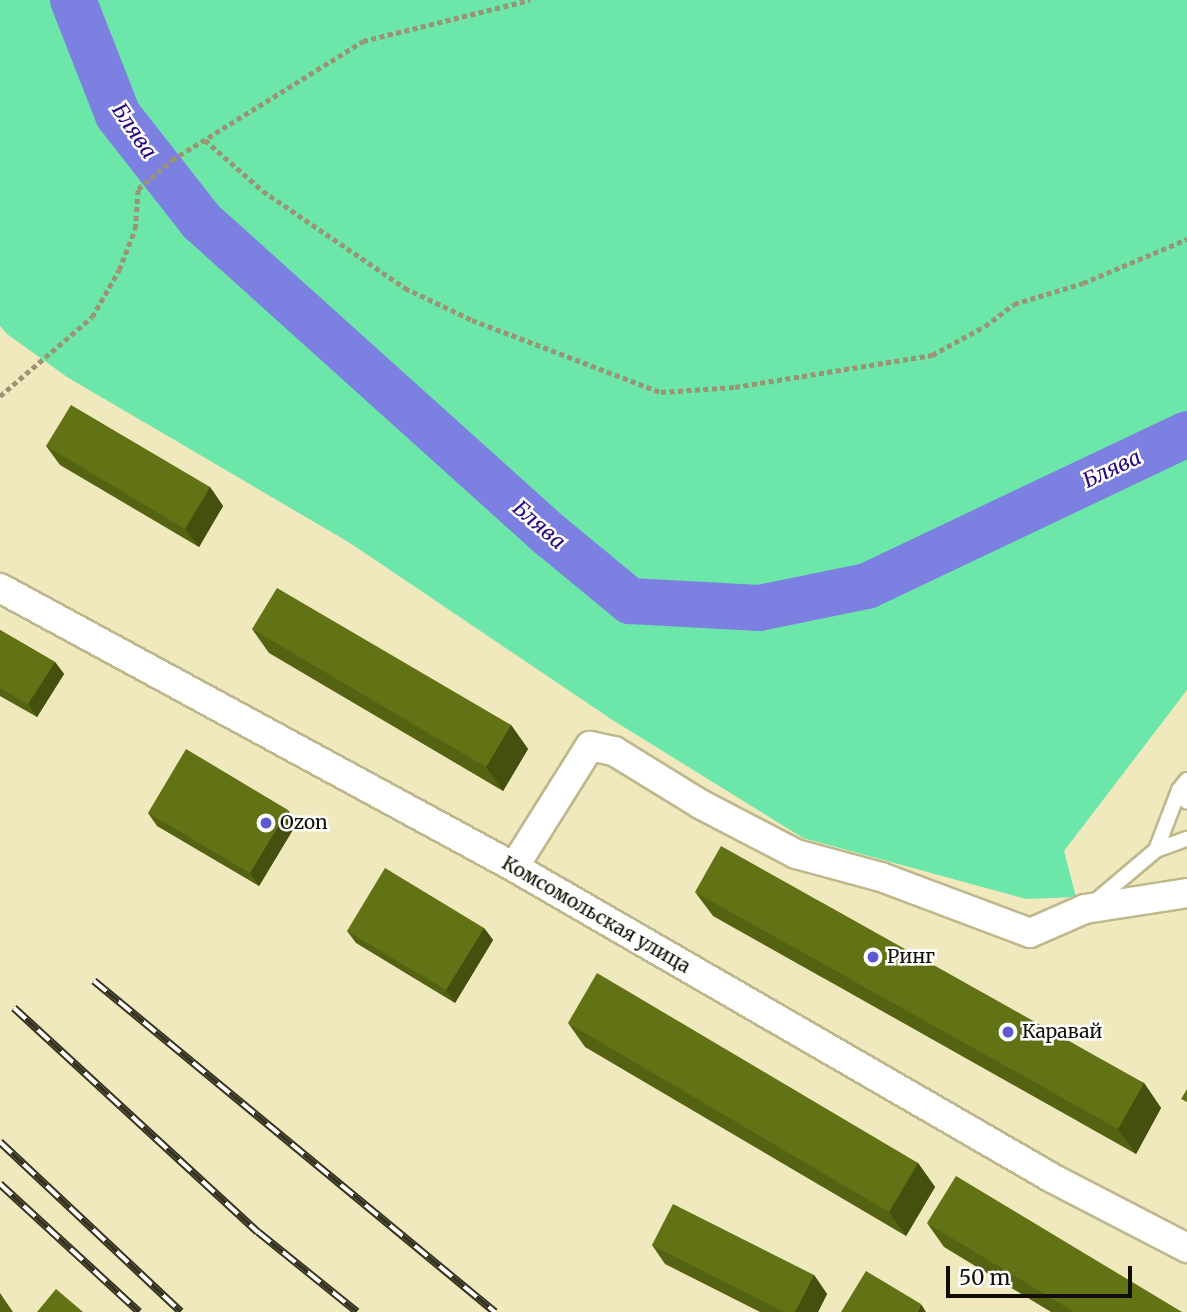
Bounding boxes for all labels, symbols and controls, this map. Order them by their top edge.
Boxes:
water label: Блява [106,99,162,163]
water label: Блява [1079,445,1145,493]
water label: Блява [508,495,570,555]
place label: Ozon [280,812,328,834]
marker: Ozon [258,815,274,831]
street label: Комсомольская улица [498,852,694,978]
place label: Ринг [887,946,935,968]
marker: Ринг [865,949,881,965]
place label: Каравай [1022,1021,1102,1043]
marker: Каравай [1000,1024,1016,1040]
scale bar [949,1252,1134,1296]
text: 50 m [959,1264,1010,1291]

